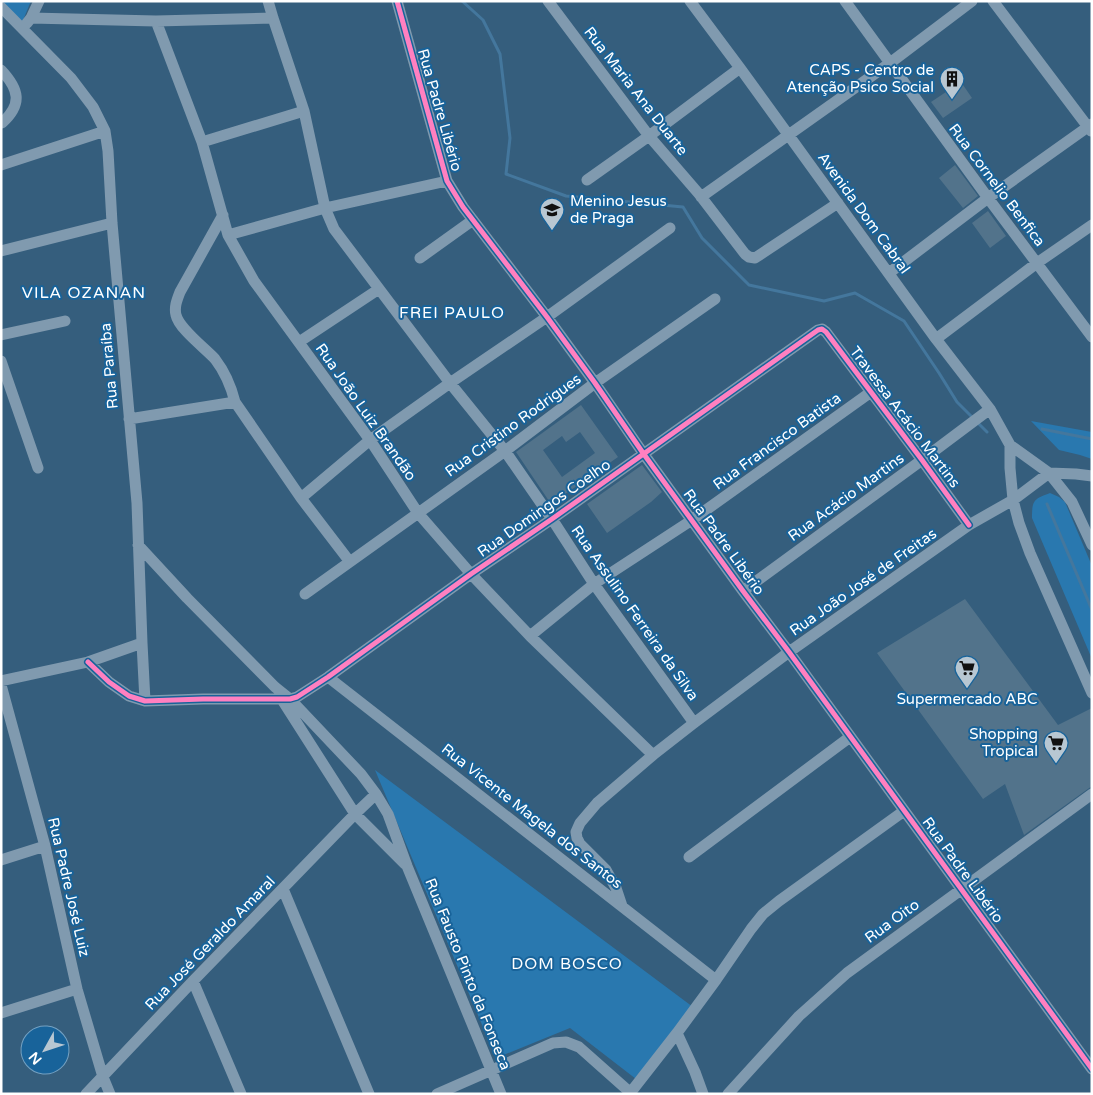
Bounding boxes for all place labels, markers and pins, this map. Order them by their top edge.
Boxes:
place label: CAPS - Centro de Atenção Psico Social [786,61,934,96]
building icon: CAPS - Centro de Atenção Psico Social [939,66,965,100]
place label: Menino Jesus de Praga [570,192,667,227]
school or university icon: Menino Jesus de Praga [539,197,565,231]
supermarket icon: Supermercado ABC [954,655,980,689]
place label: Supermercado ABC [897,690,1037,708]
place label: Shopping Tropical [969,725,1038,760]
supermarket icon: Shopping Tropical [1043,730,1069,764]

